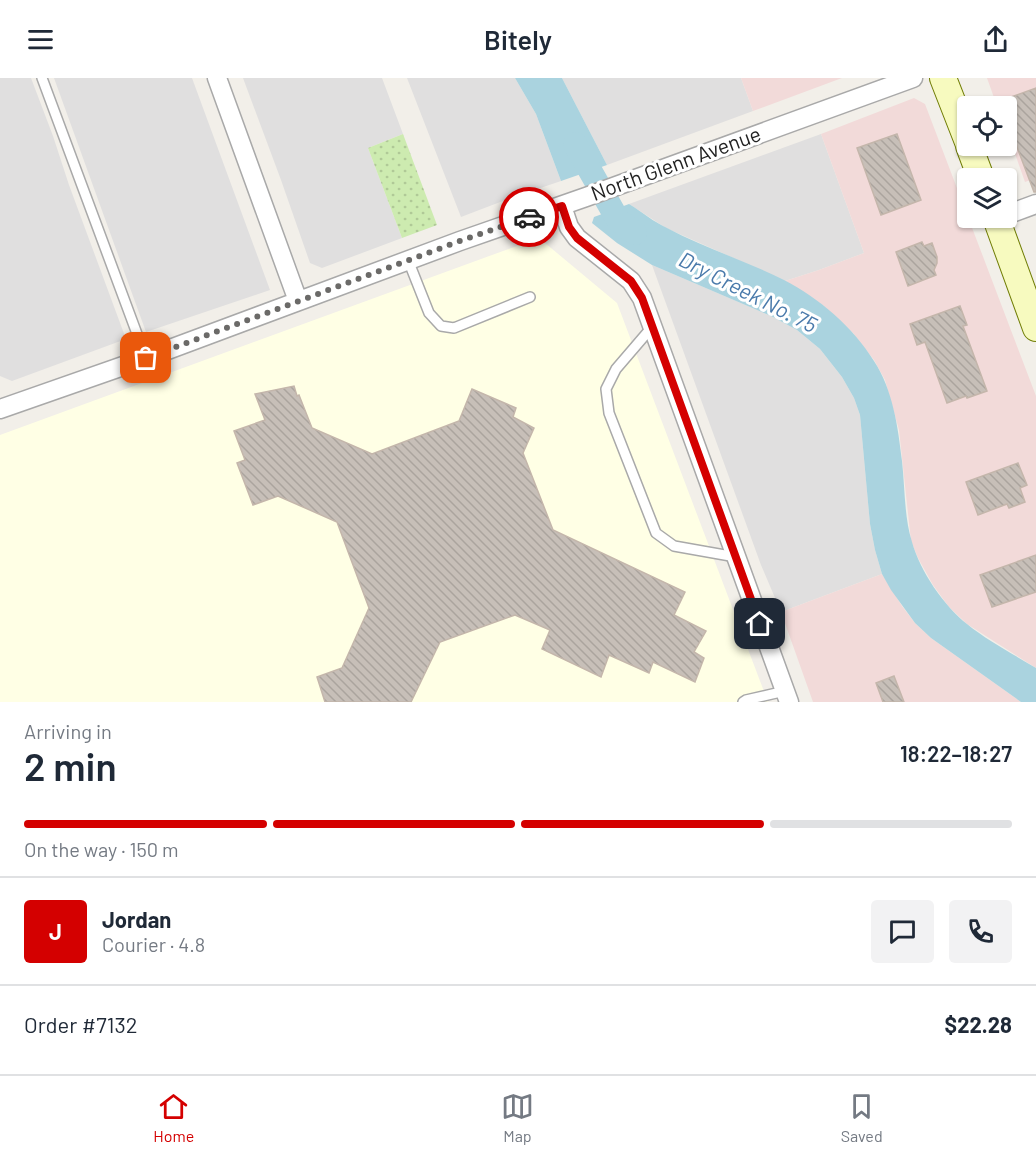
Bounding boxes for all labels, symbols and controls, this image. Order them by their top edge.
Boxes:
icon: menu [24,23,57,56]
text: Bitely [484,23,552,55]
icon: share [979,23,1012,56]
map controls [957,96,1017,228]
button: locate [957,96,1017,156]
street label: North Glenn Avenue [587,120,764,205]
button: layers [957,168,1017,228]
courier [499,187,559,247]
icon: car [513,201,546,234]
water label: Dry Creek No. 75 [675,245,822,337]
pin [120,332,171,383]
icon: bag [129,341,162,374]
pin [734,598,785,649]
icon: home [743,607,776,640]
text: Arriving in [24,719,112,743]
text: 18:22–18:27 [900,740,1012,766]
text: 2 min [24,742,117,789]
text: On the way · 150 m [24,837,179,861]
button: chat [871,900,934,963]
button: phone [949,900,1012,963]
text: Jordan [102,906,171,932]
text: J [49,918,62,944]
text: Courier · 4.8 [102,932,205,956]
text: Order #7132 [24,1011,138,1037]
text: $22.28 [945,1011,1012,1037]
tab: Home [153,1090,194,1145]
tab: Map [501,1090,534,1145]
tab: Saved [841,1090,883,1145]

